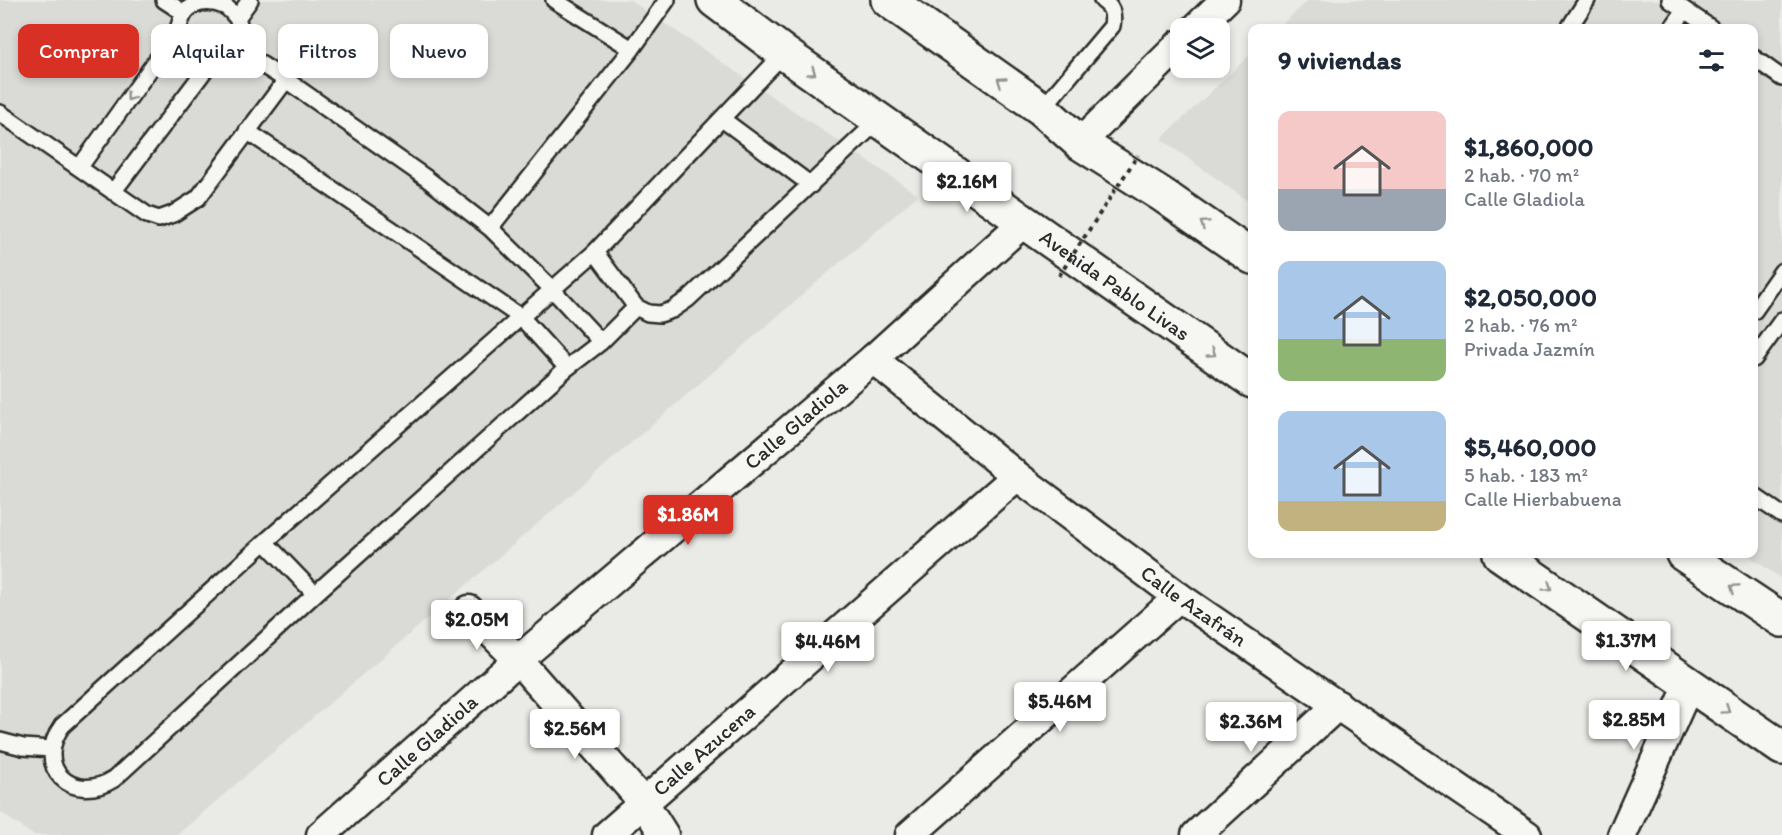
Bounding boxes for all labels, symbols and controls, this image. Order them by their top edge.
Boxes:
map controls [1170,18,1230,78]
button: layers [1170,18,1230,78]
chip: Comprar [18,24,139,78]
chip: Alquilar [151,24,266,78]
chip: Filtros [278,24,378,78]
chip: Nuevo [390,24,488,78]
text: 9 viviendas [1278,44,1402,76]
icon: filters [1695,44,1728,77]
one-way arrow [805,65,816,76]
one-way arrow [997,77,1008,88]
one-way arrow [126,91,137,102]
text: $1,860,000 [1464,131,1594,163]
icon: home [1326,135,1398,207]
pin: $2.16M [918,162,1016,213]
text: 2 hab. · 70 m² [1464,163,1579,187]
text: $2.16M [936,169,998,193]
text: Calle Gladiola [1464,187,1585,211]
one-way arrow [1200,220,1211,231]
street label: Avenida Pablo Livas [1035,224,1195,346]
text: $2,050,000 [1464,281,1597,313]
icon: home [1326,285,1398,357]
text: 2 hab. · 76 m² [1464,313,1577,337]
text: Privada Jazmín [1464,337,1595,361]
one-way arrow [1205,346,1216,357]
street label: Calle Gladiola [739,373,852,474]
text: $5,460,000 [1464,431,1597,463]
icon: home [1326,435,1398,507]
text: 5 hab. · 183 m² [1464,463,1588,487]
text: Calle Hierbabuena [1464,487,1621,511]
pin: $1.86M [639,495,737,546]
text: $1.86M [657,502,719,526]
street label: Calle Azafrán [1136,560,1252,652]
one-way arrow [1541,580,1552,591]
one-way arrow [1729,584,1740,595]
pin: $2.05M [428,600,526,651]
text: $2.05M [445,607,509,631]
pin: $1.37M [1577,621,1675,672]
pin: $4.46M [779,622,877,673]
text: $1.37M [1596,628,1656,652]
text: $4.46M [795,629,861,653]
pin: $5.46M [1011,682,1109,733]
street label: Calle Gladiola [371,689,483,792]
text: $5.46M [1028,689,1092,713]
street label: Calle Azucena [648,698,760,801]
pin: $2.85M [1585,700,1683,751]
pin: $2.36M [1202,702,1300,753]
one-way arrow [1719,703,1730,714]
text: $2.85M [1603,707,1665,731]
pin: $2.56M [526,709,624,760]
text: $2.36M [1220,709,1282,733]
text: $2.56M [544,716,606,740]

